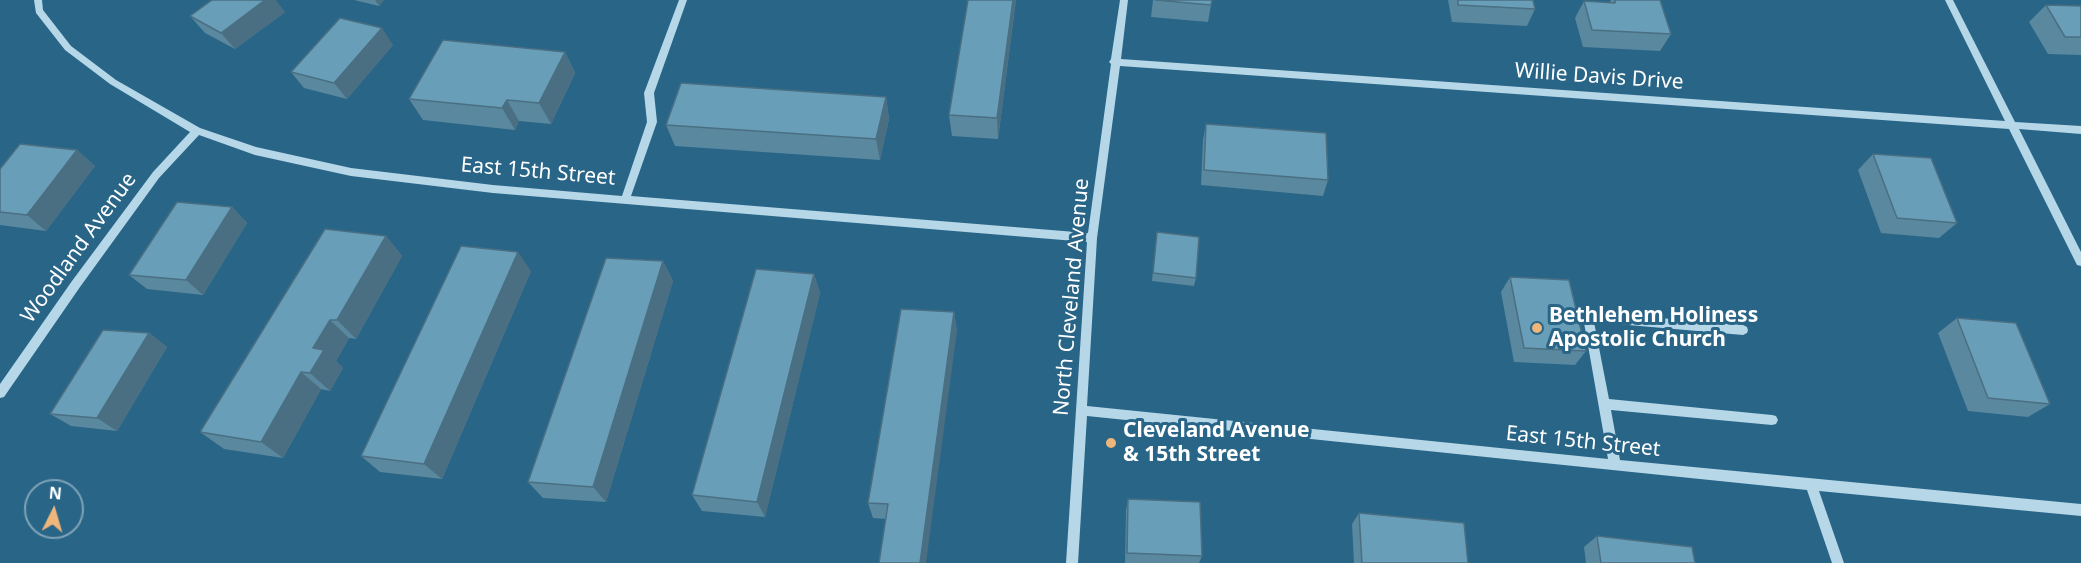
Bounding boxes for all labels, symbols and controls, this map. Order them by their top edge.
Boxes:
street label: Willie Davis Drive [1514,59,1684,95]
street label: East 15th Street [460,153,616,191]
street label: Woodland Avenue [16,168,142,328]
street label: North Cleveland Avenue [1049,177,1095,417]
place label: Bethlehem Holiness Apostolic Church [1549,303,1758,353]
marker: Bethlehem Holiness Apostolic Church [1530,321,1544,335]
place label: Cleveland Avenue & 15th Street [1123,418,1310,468]
street label: East 15th Street [1504,421,1662,463]
marker: Cleveland Avenue & 15th Street [1104,436,1118,450]
north arrow [24,479,84,539]
text: N [48,482,63,505]

